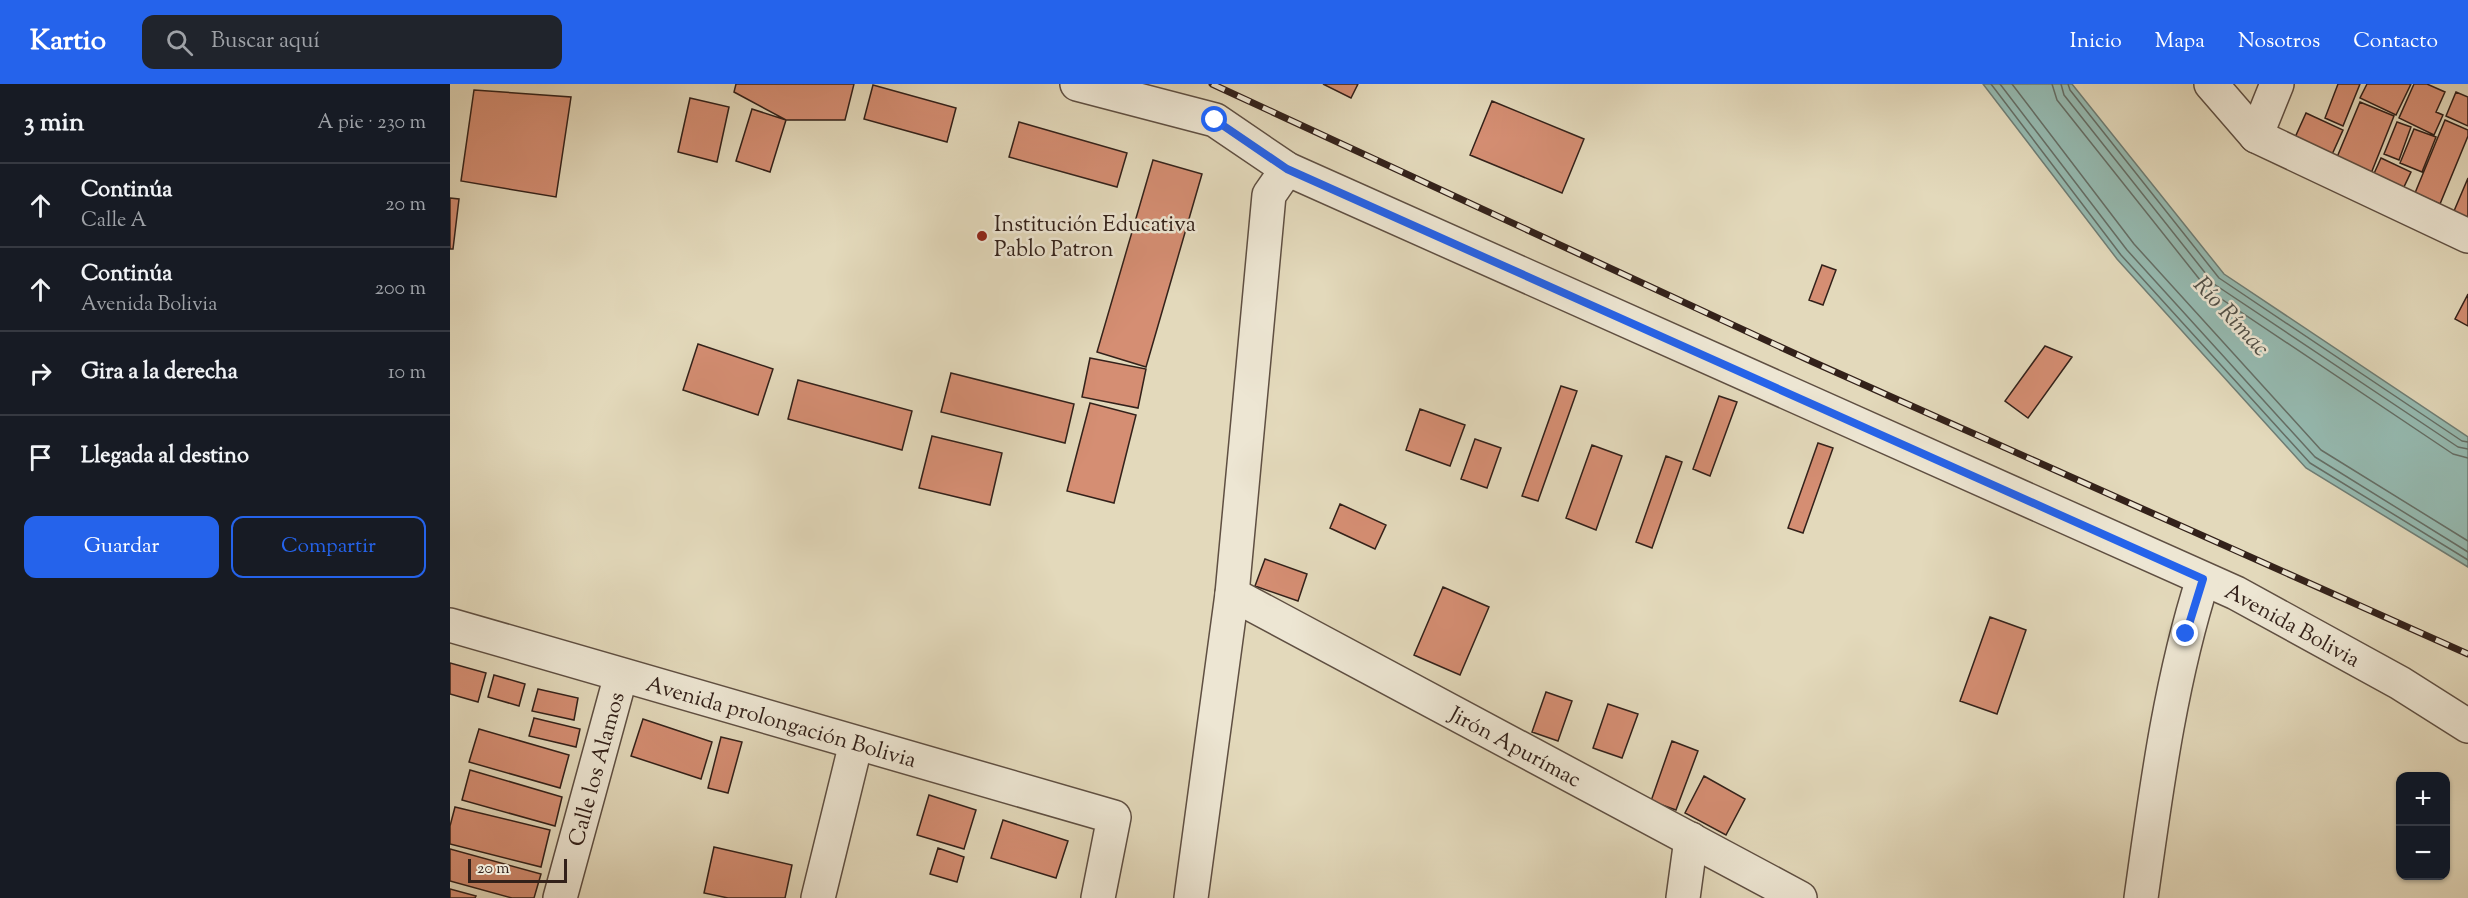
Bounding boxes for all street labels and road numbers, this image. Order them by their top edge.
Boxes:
street label: Avenida Bolivia [2219,577,2365,677]
street label: Avenida prolongación Bolivia [642,669,919,778]
street label: Calle los Alamos [562,689,635,850]
street label: Jirón Apurímac [1442,700,1586,797]

